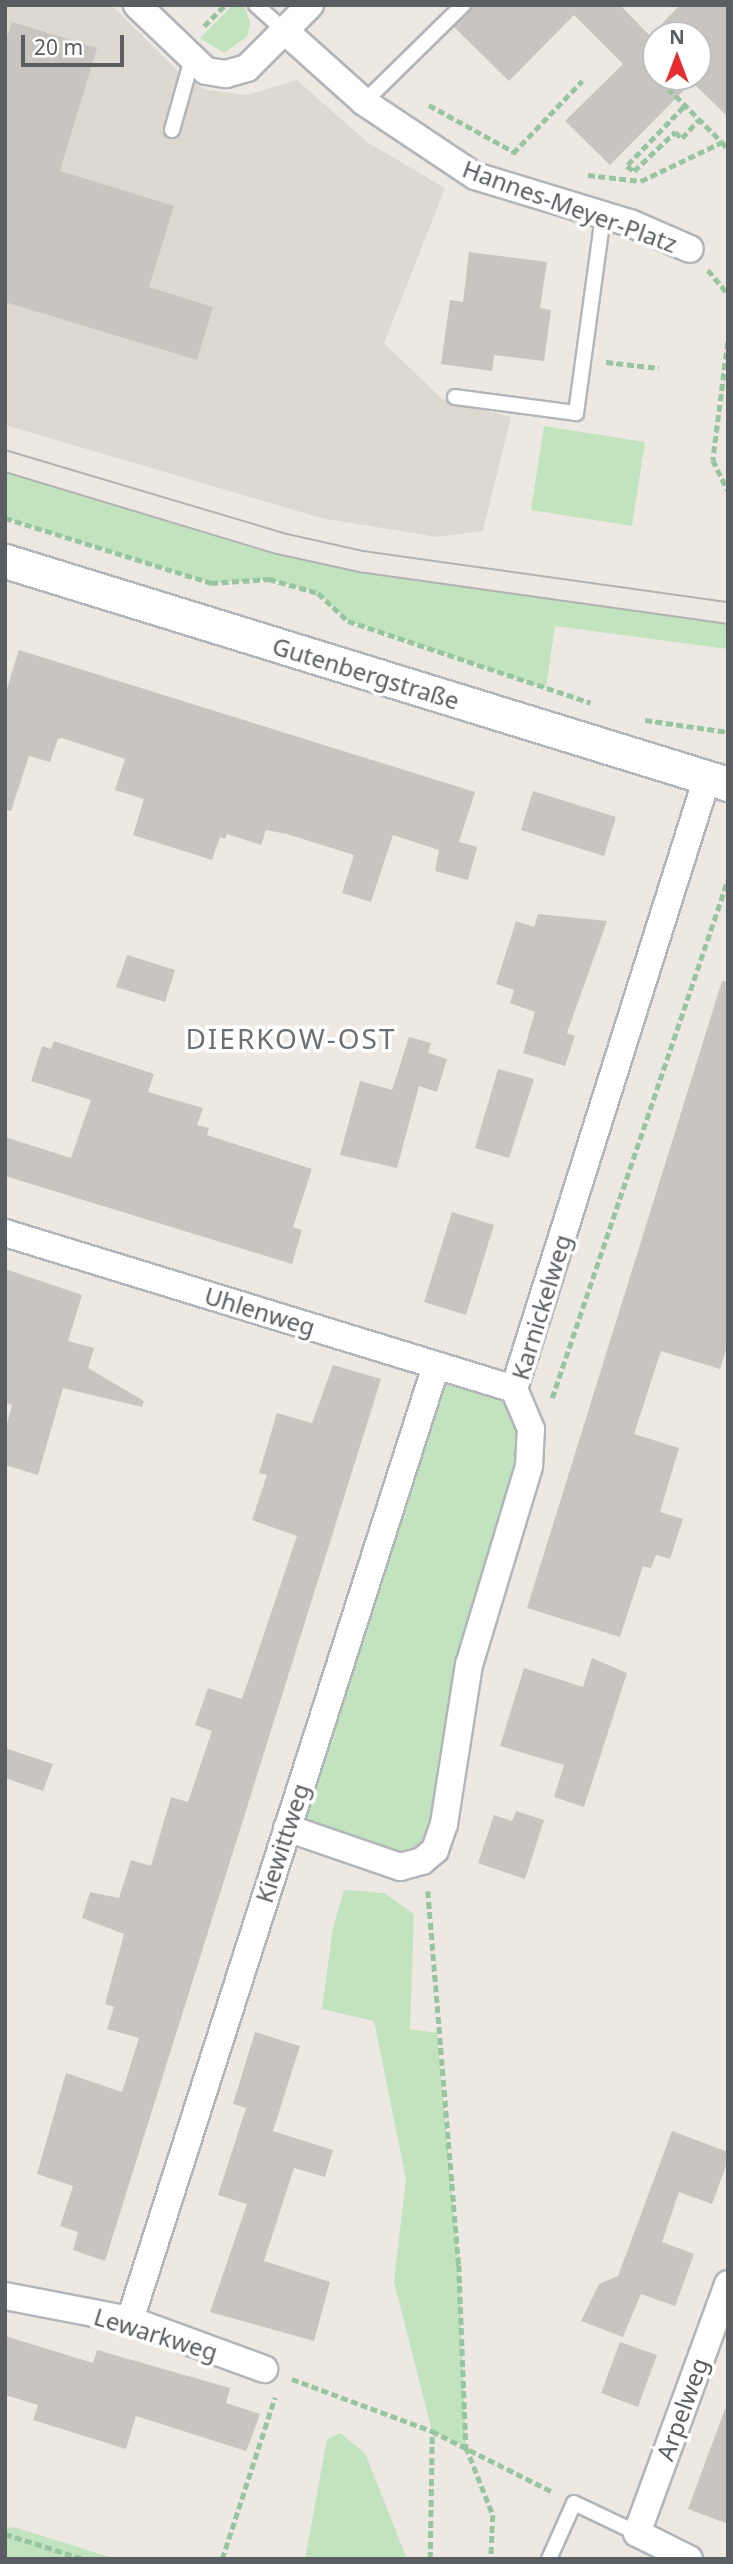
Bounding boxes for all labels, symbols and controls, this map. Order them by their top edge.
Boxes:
scale bar [24,21,128,65]
north arrow [642,21,712,91]
text: N [669,24,685,50]
text: 20 m [34,33,83,61]
street label: Hannes-Meyer-Platz [459,154,681,258]
street label: Gutenbergstraße [269,631,463,715]
district label: DIERKOW-OST [187,1021,395,1055]
street label: Karnickelweg [505,1231,577,1383]
street label: Uhlenweg [201,1281,319,1341]
street label: Kiewittweg [249,1780,315,1906]
street label: Lewarkweg [91,2302,221,2366]
street label: Arpelweg [650,2354,714,2464]

